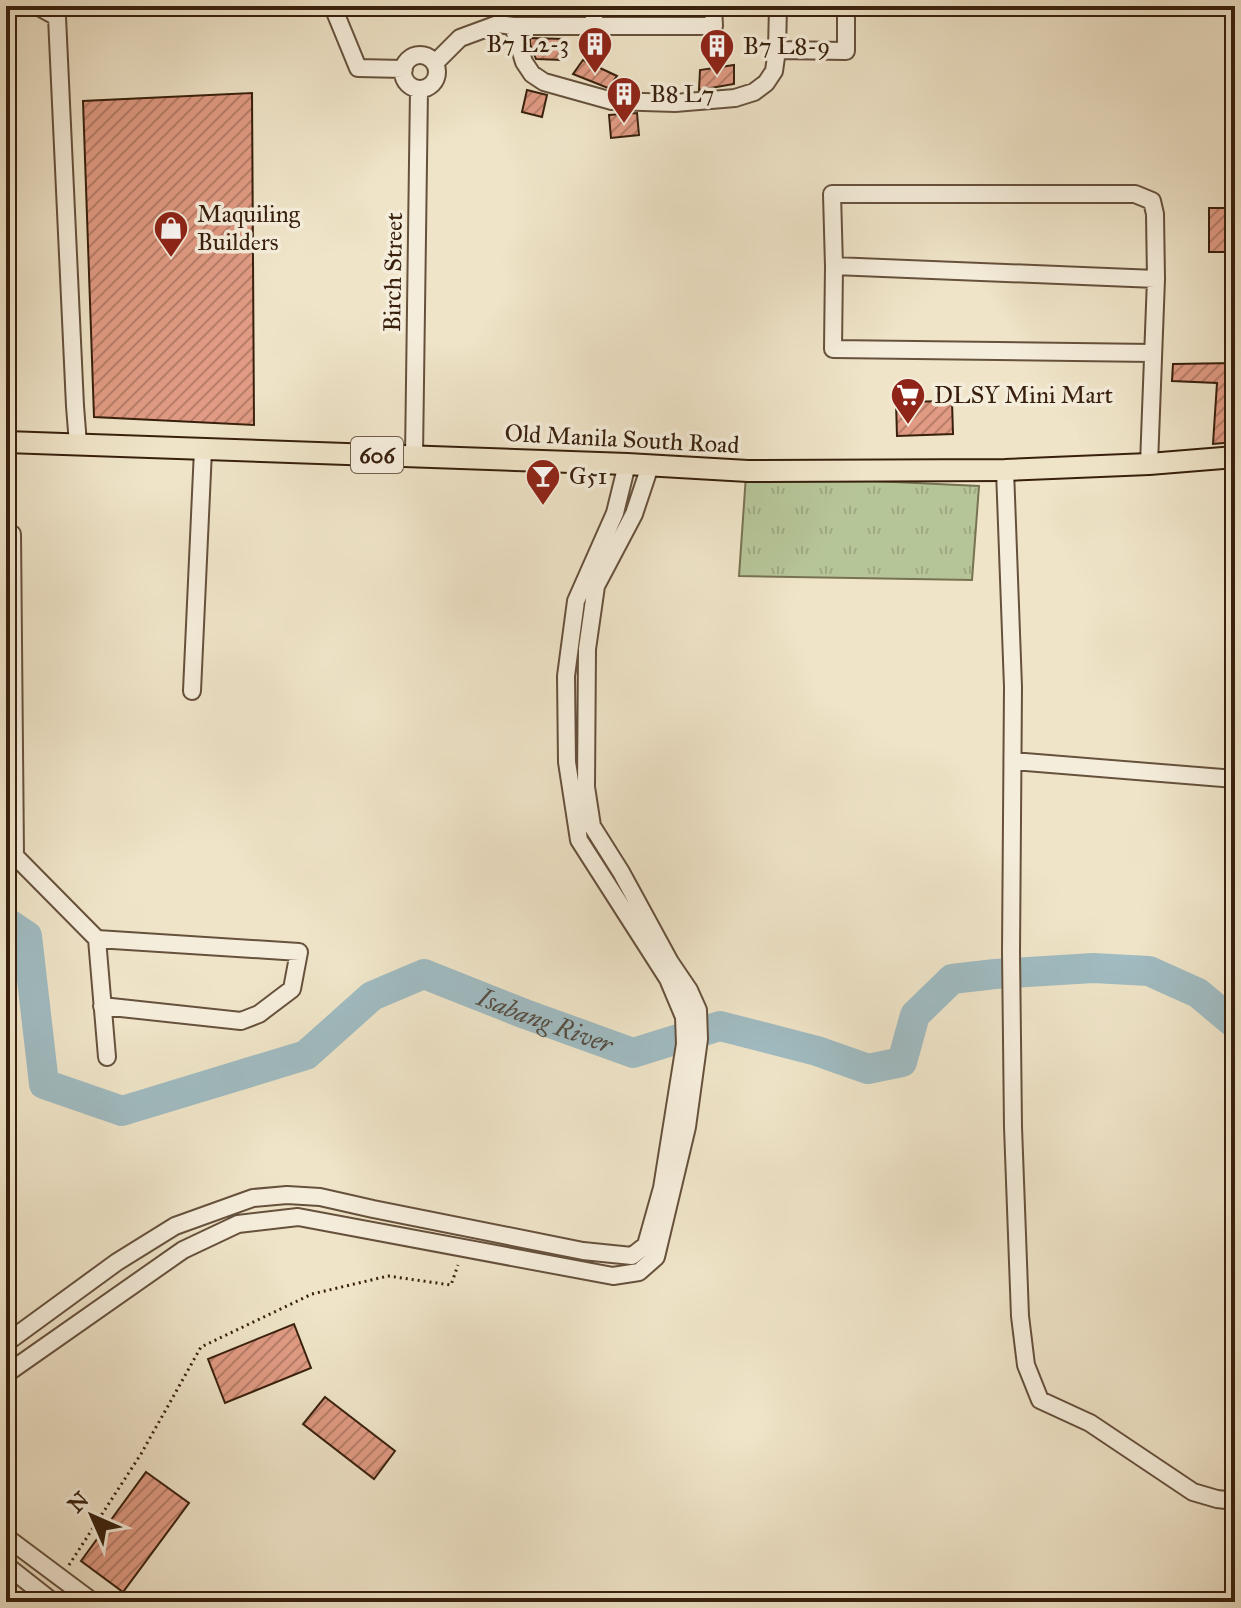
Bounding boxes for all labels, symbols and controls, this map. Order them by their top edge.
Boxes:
building icon: B7 L2-3 [576,25,614,75]
building icon: B7 L8-9 [698,27,736,77]
place label: B7 L2-3 [486,29,569,59]
place label: B7 L8-9 [743,31,830,61]
building icon: B8 L7 [605,75,643,125]
place label: B8 L7 [650,79,714,109]
place label: Maquiling Builders [197,199,301,257]
shop icon: Maquiling Builders [152,209,190,259]
street label: Birch Street [377,211,409,332]
supermarket icon: DLSY Mini Mart [889,376,927,426]
place label: DLSY Mini Mart [934,380,1114,410]
street label: Old Manila South Road [504,418,740,460]
road number: 606 [351,437,403,473]
bar icon: G51 [524,457,562,507]
place label: G51 [569,461,607,491]
water label: Isabang River [472,980,618,1061]
north arrow [52,1476,132,1556]
text: N [62,1486,95,1518]

